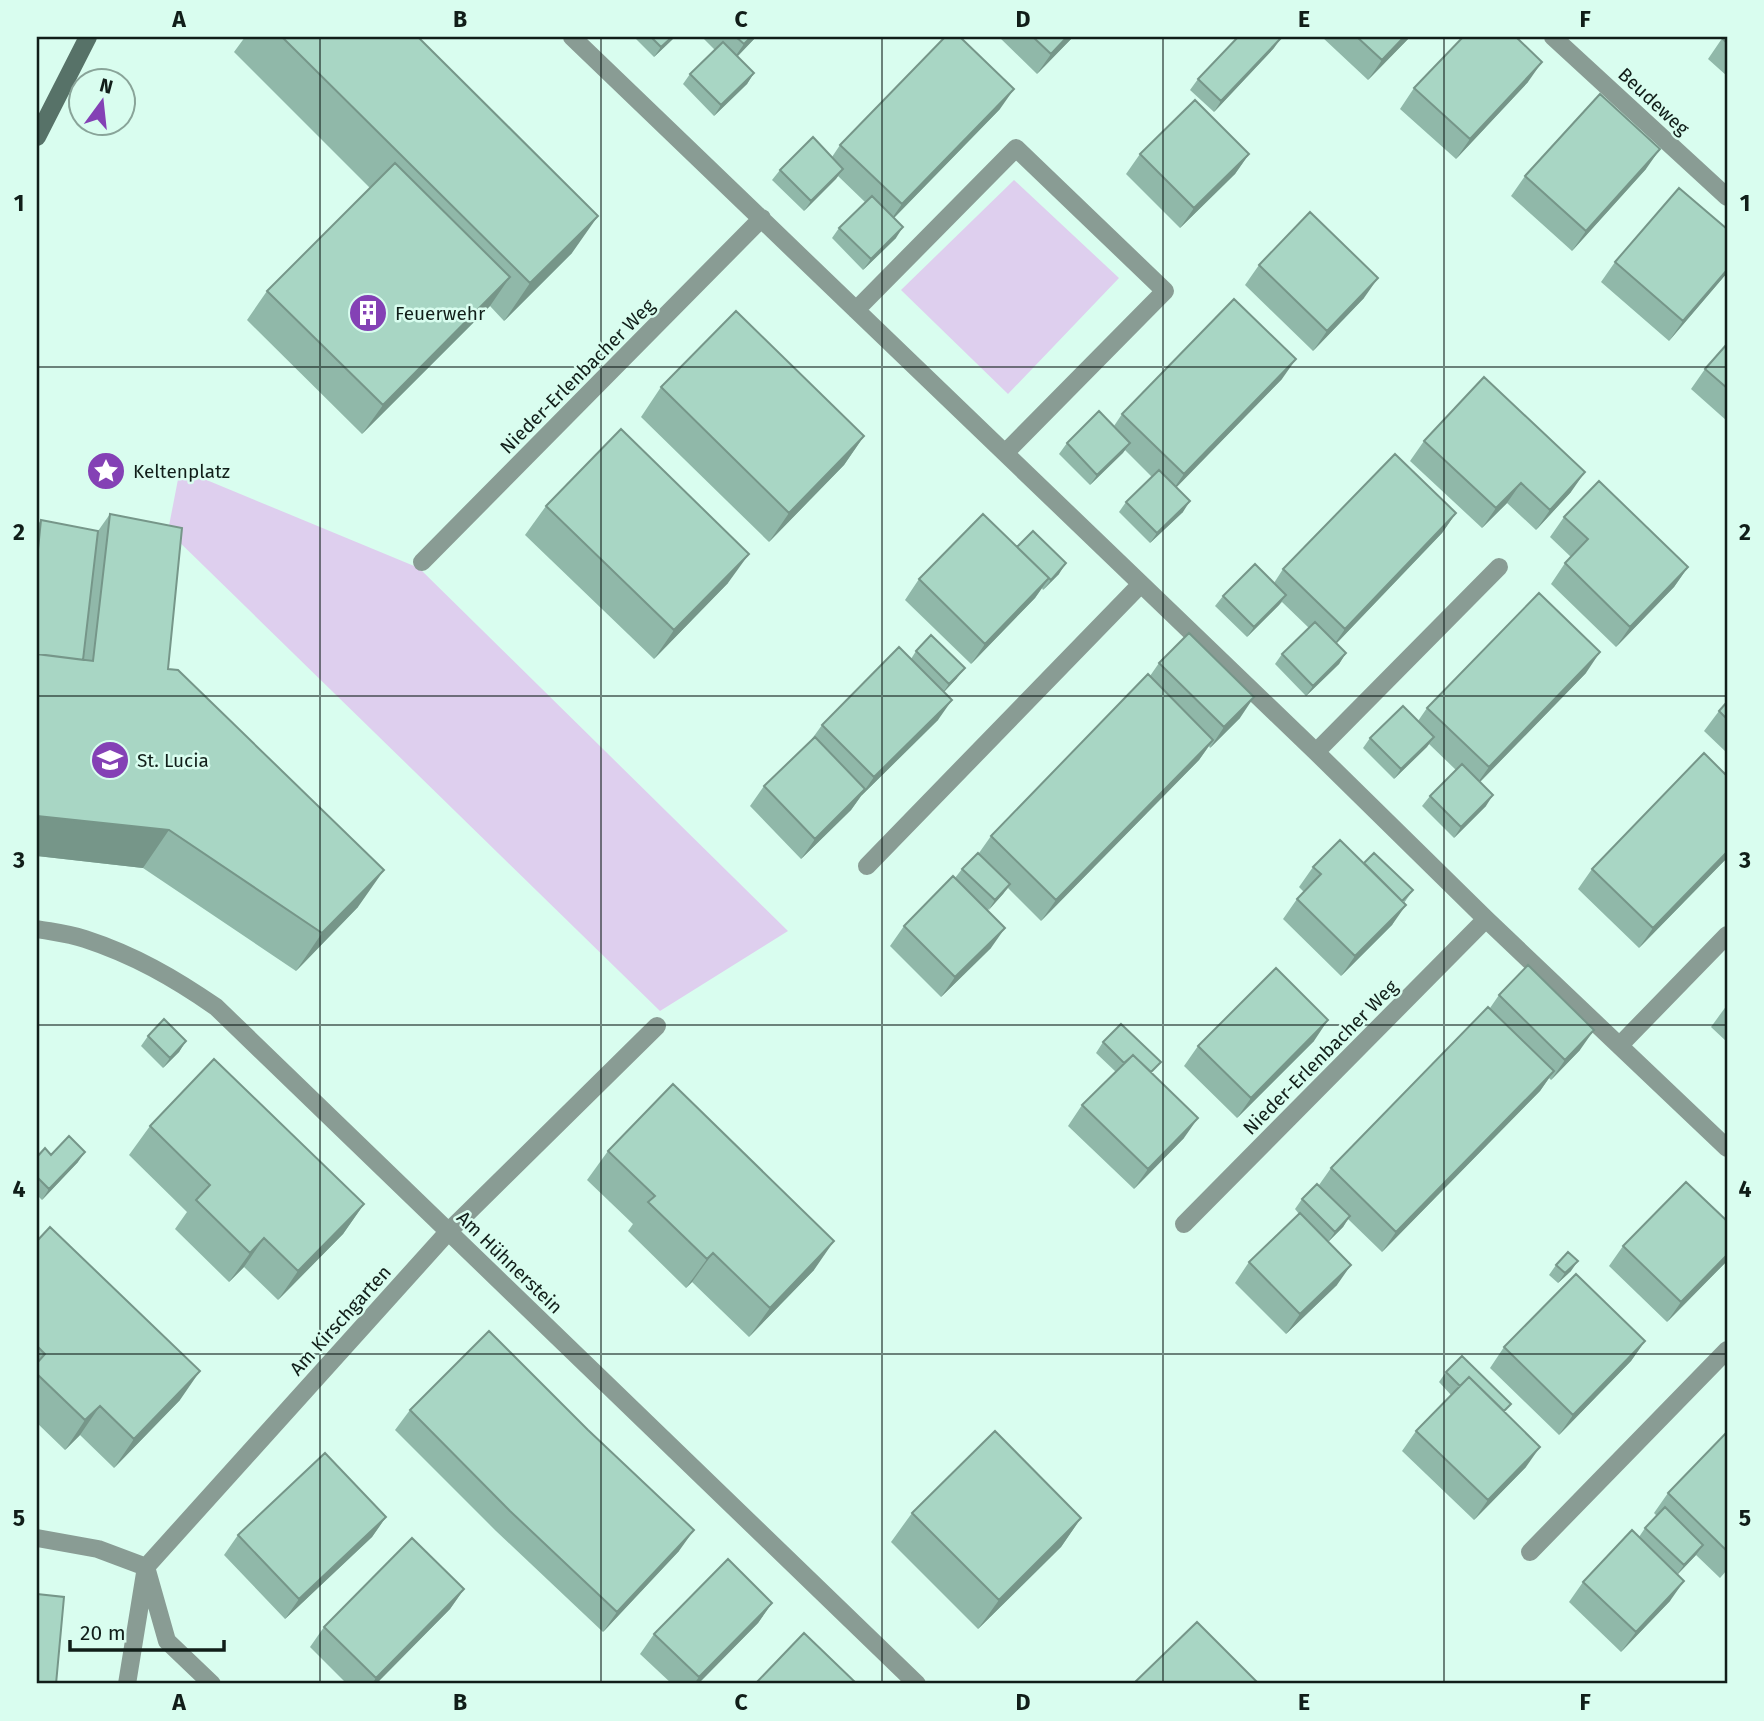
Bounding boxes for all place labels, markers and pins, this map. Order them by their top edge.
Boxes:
building icon: Feuerwehr [347,292,389,334]
place label: Feuerwehr [395,302,486,325]
place icon: Keltenplatz [85,450,127,492]
place label: Keltenplatz [133,460,230,483]
school or university icon: St. Lucia [89,739,131,781]
place label: St. Lucia [137,749,209,772]

